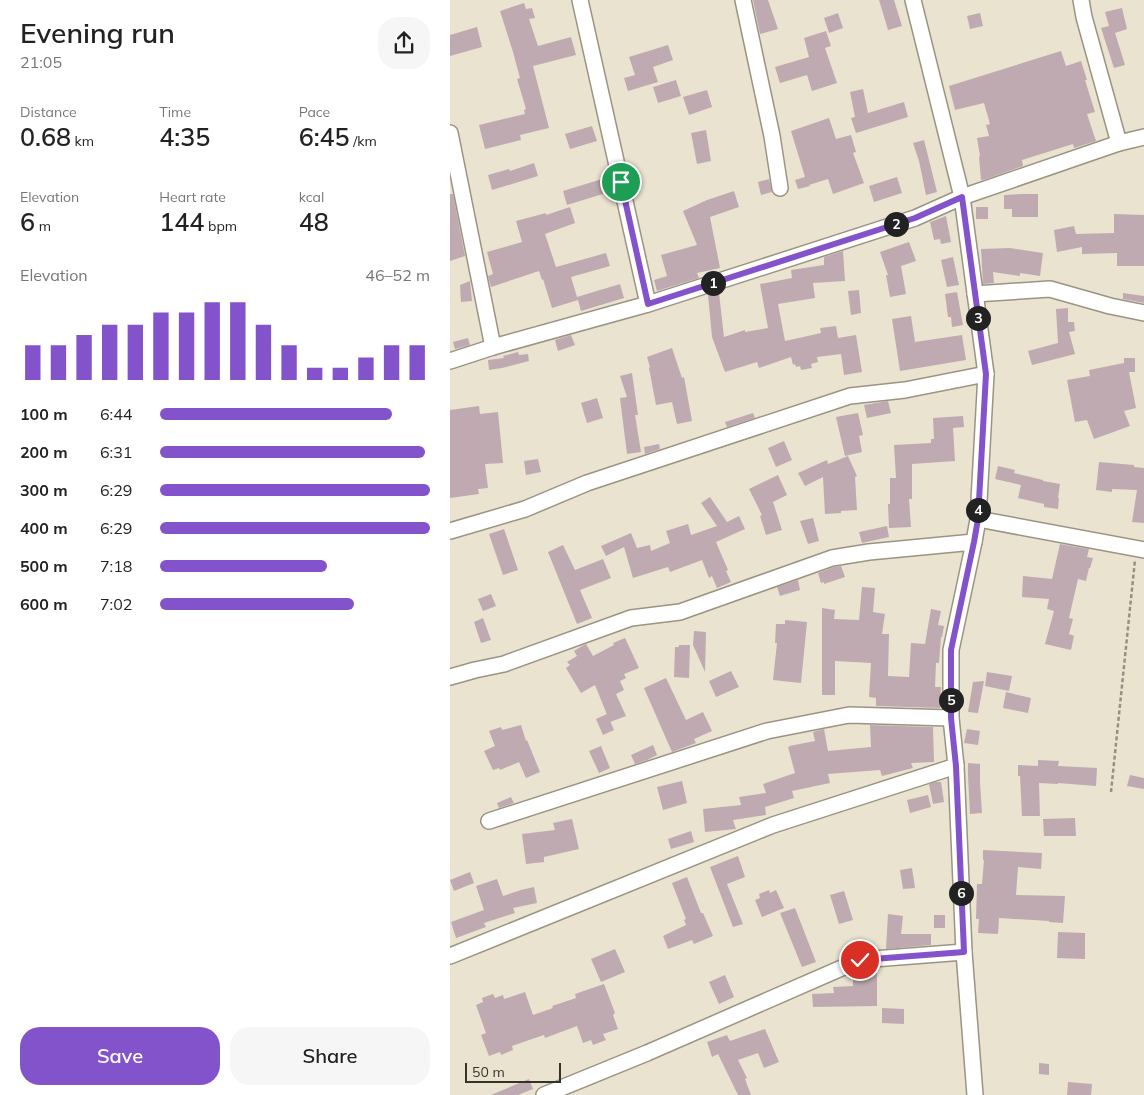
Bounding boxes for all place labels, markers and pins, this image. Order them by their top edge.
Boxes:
pin [600,161,642,203]
pin: 2 [884,212,908,236]
pin: 1 [700,270,726,296]
pin: 3 [966,306,990,330]
pin: 4 [966,498,990,522]
pin: 5 [938,688,964,712]
pin: 6 [948,880,974,906]
pin [839,939,881,981]

